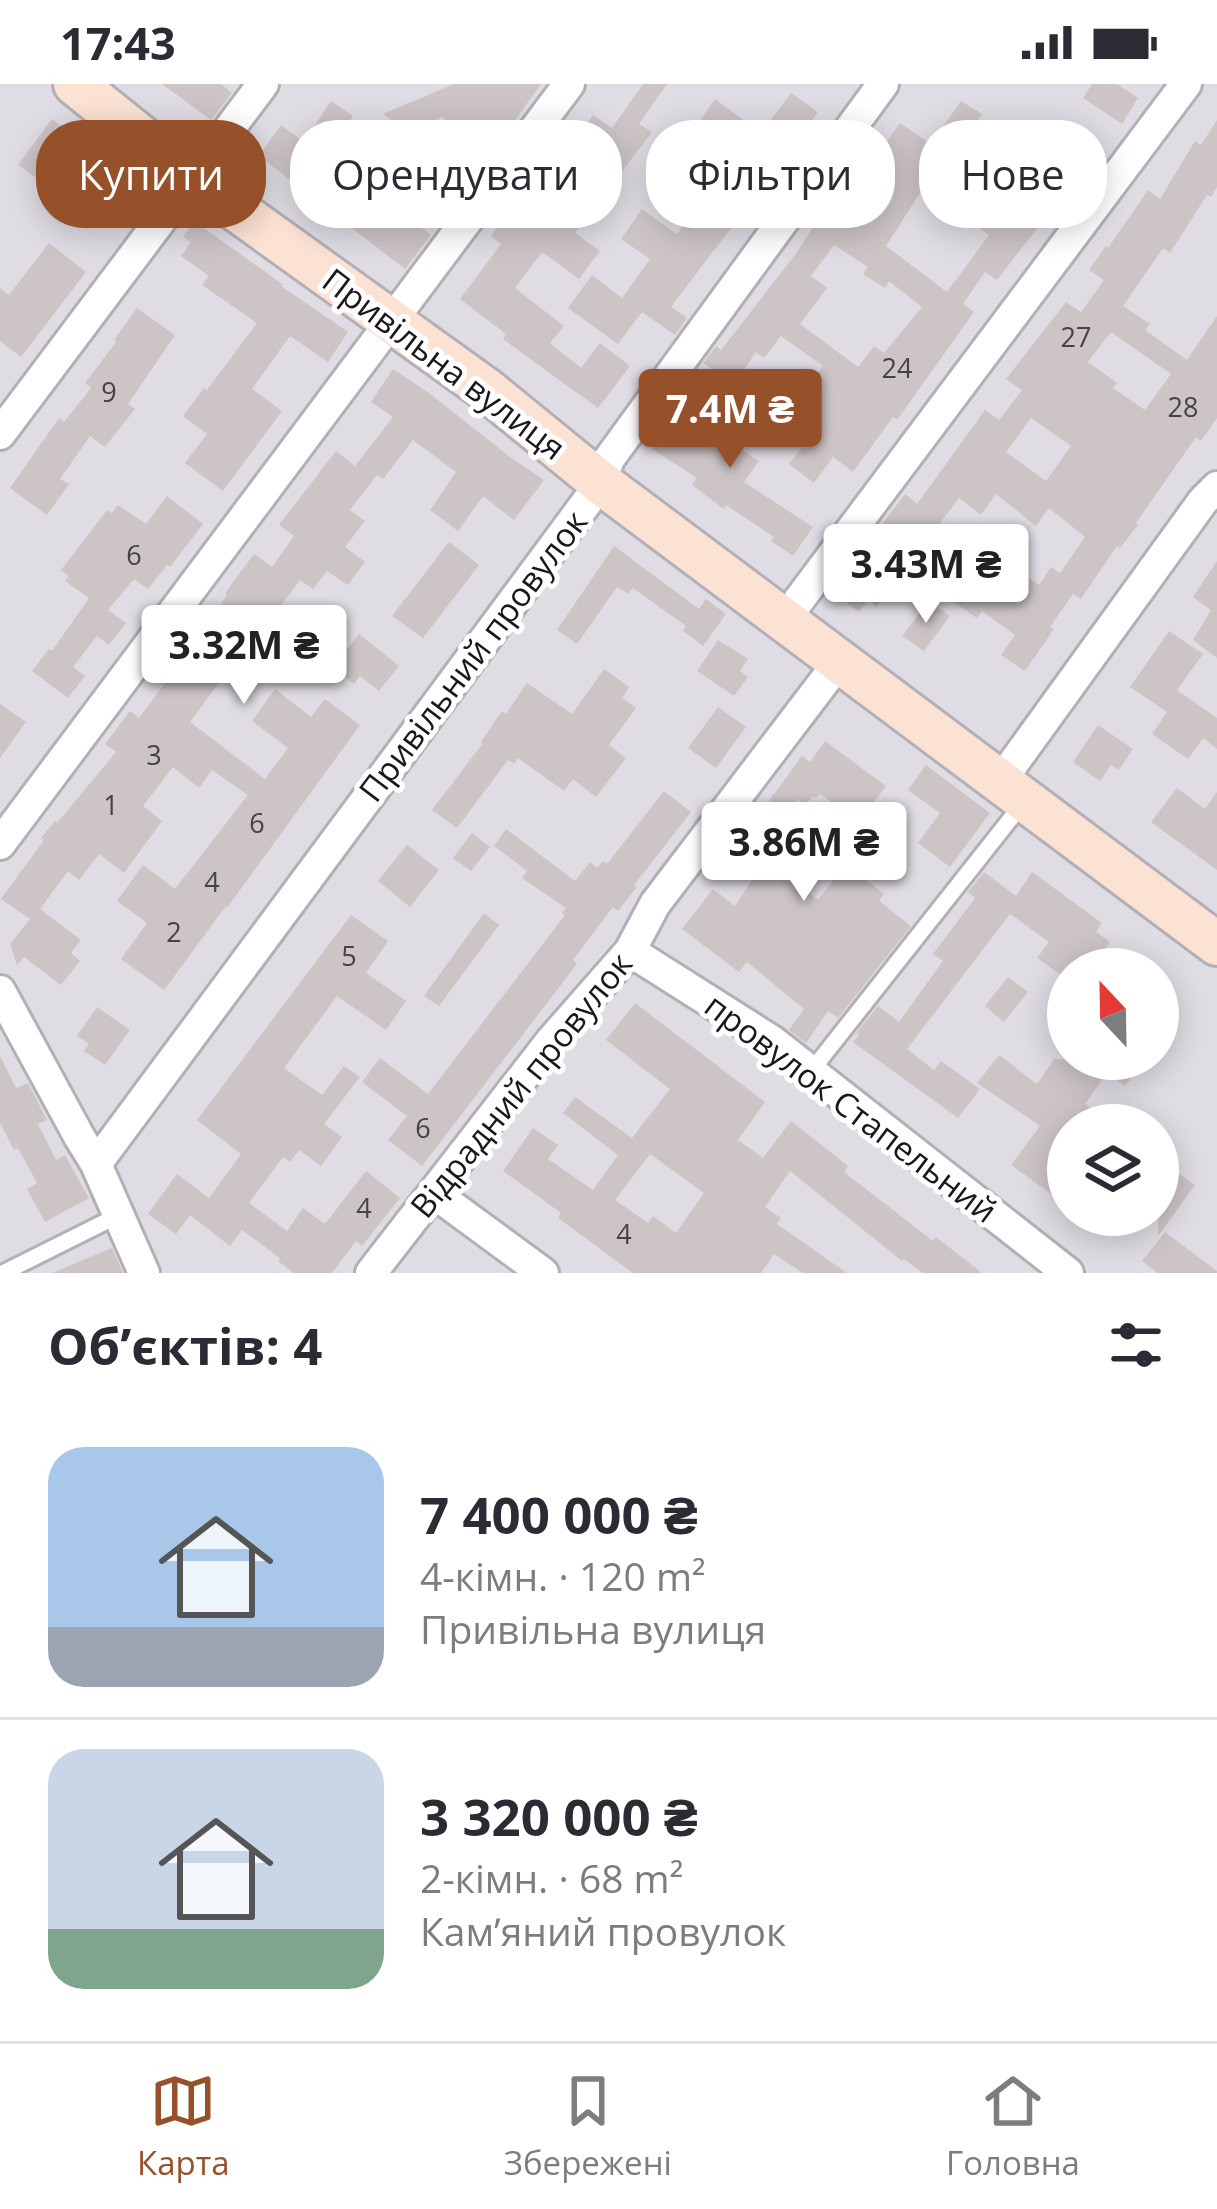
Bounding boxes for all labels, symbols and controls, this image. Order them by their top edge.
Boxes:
text: 17:43 [60,12,176,73]
chip: Купити [36,120,266,228]
chip: Орендувати [290,120,622,228]
chip: Фільтри [646,120,895,228]
chip: Нове [919,120,1107,228]
street label: Привільна вулиця [314,257,575,470]
house number: 27 [1061,318,1091,355]
house number: 24 [882,349,912,386]
pin: 7.4M ₴ [632,369,828,471]
house number: 9 [101,373,117,410]
text: 7.4M ₴ [666,381,794,434]
house number: 28 [1168,388,1198,425]
street label: Привільний провулок [348,501,597,811]
pin: 3.43M ₴ [815,524,1037,626]
house number: 6 [126,536,142,573]
text: 3.43M ₴ [851,536,1001,589]
pin: 3.32M ₴ [133,605,355,707]
text: 3.32M ₴ [169,617,319,670]
house number: 3 [146,736,162,773]
house number: 1 [103,786,119,823]
pin: 3.86M ₴ [693,802,915,904]
house number: 6 [249,804,265,841]
text: 3.86M ₴ [729,814,879,867]
house number: 4 [204,863,220,900]
house number: 2 [166,913,182,950]
house number: 5 [341,937,357,974]
street label: Відрадний провулок [400,943,642,1227]
north arrow [1047,948,1179,1080]
map controls [1047,948,1179,1236]
street label: провулок Стапельний [696,983,1007,1232]
button: layers [1047,1104,1179,1236]
house number: 6 [415,1109,431,1146]
house number: 4 [356,1189,372,1226]
house number: 4 [616,1215,632,1252]
text: Об’єктів: 4 [48,1310,322,1380]
icon: filters [1103,1312,1169,1378]
text: 7 400 000 ₴ [420,1479,698,1549]
icon: home [144,1495,288,1639]
text: 4-кімн. · 120 m² [420,1549,706,1602]
text: Привільна вулиця [420,1602,766,1655]
text: 3 320 000 ₴ [420,1781,698,1851]
icon: home [144,1797,288,1941]
text: 2-кімн. · 68 m² [420,1851,683,1904]
text: Камʼяний провулок [420,1904,786,1957]
tab: Карта [137,2068,230,2185]
tab: Збережені [504,2068,672,2185]
tab: Головна [946,2068,1080,2185]

